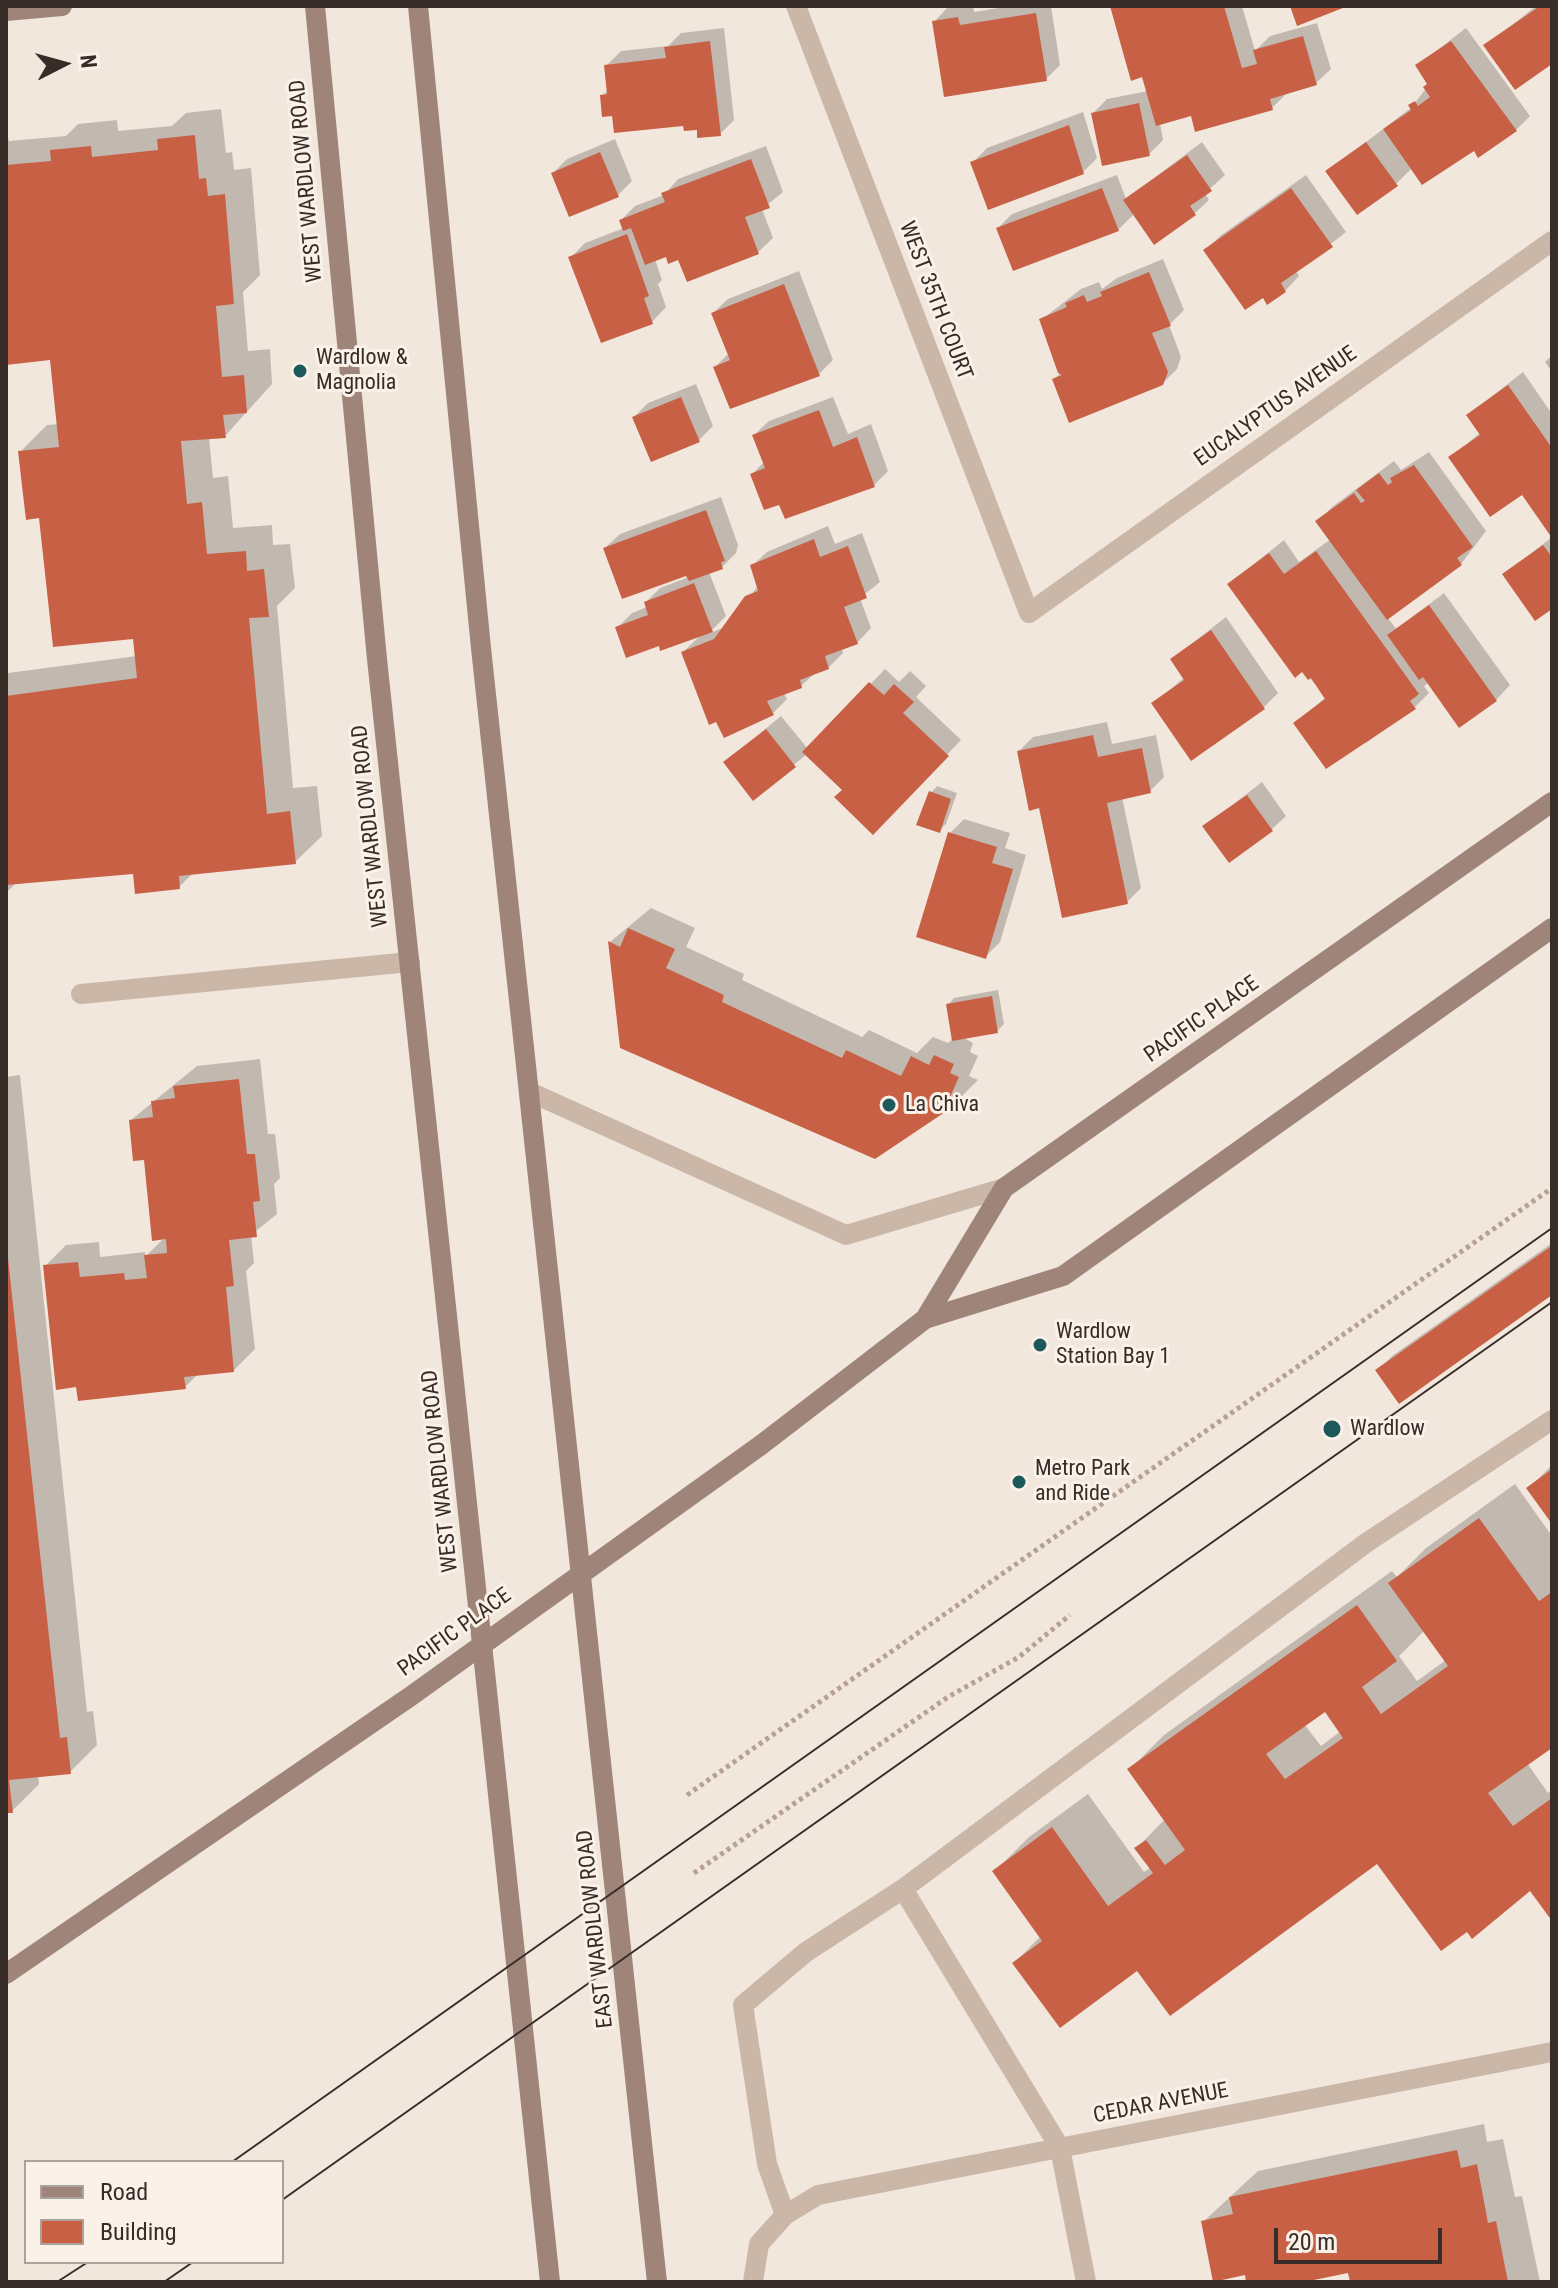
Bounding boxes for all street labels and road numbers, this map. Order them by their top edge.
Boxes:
street label: WEST WARDLOW ROAD [285,78,329,284]
street label: WEST 35TH COURT [893,218,977,384]
street label: EUCALYPTUS AVENUE [1190,341,1362,473]
street label: WEST WARDLOW ROAD [347,723,395,929]
street label: PACIFIC PLACE [1140,971,1264,1069]
street label: WEST WARDLOW ROAD [417,1368,465,1574]
street label: PACIFIC PLACE [393,1583,517,1683]
street label: EAST WARDLOW ROAD [572,1828,620,2030]
street label: CEDAR AVENUE [1091,2078,1231,2130]

